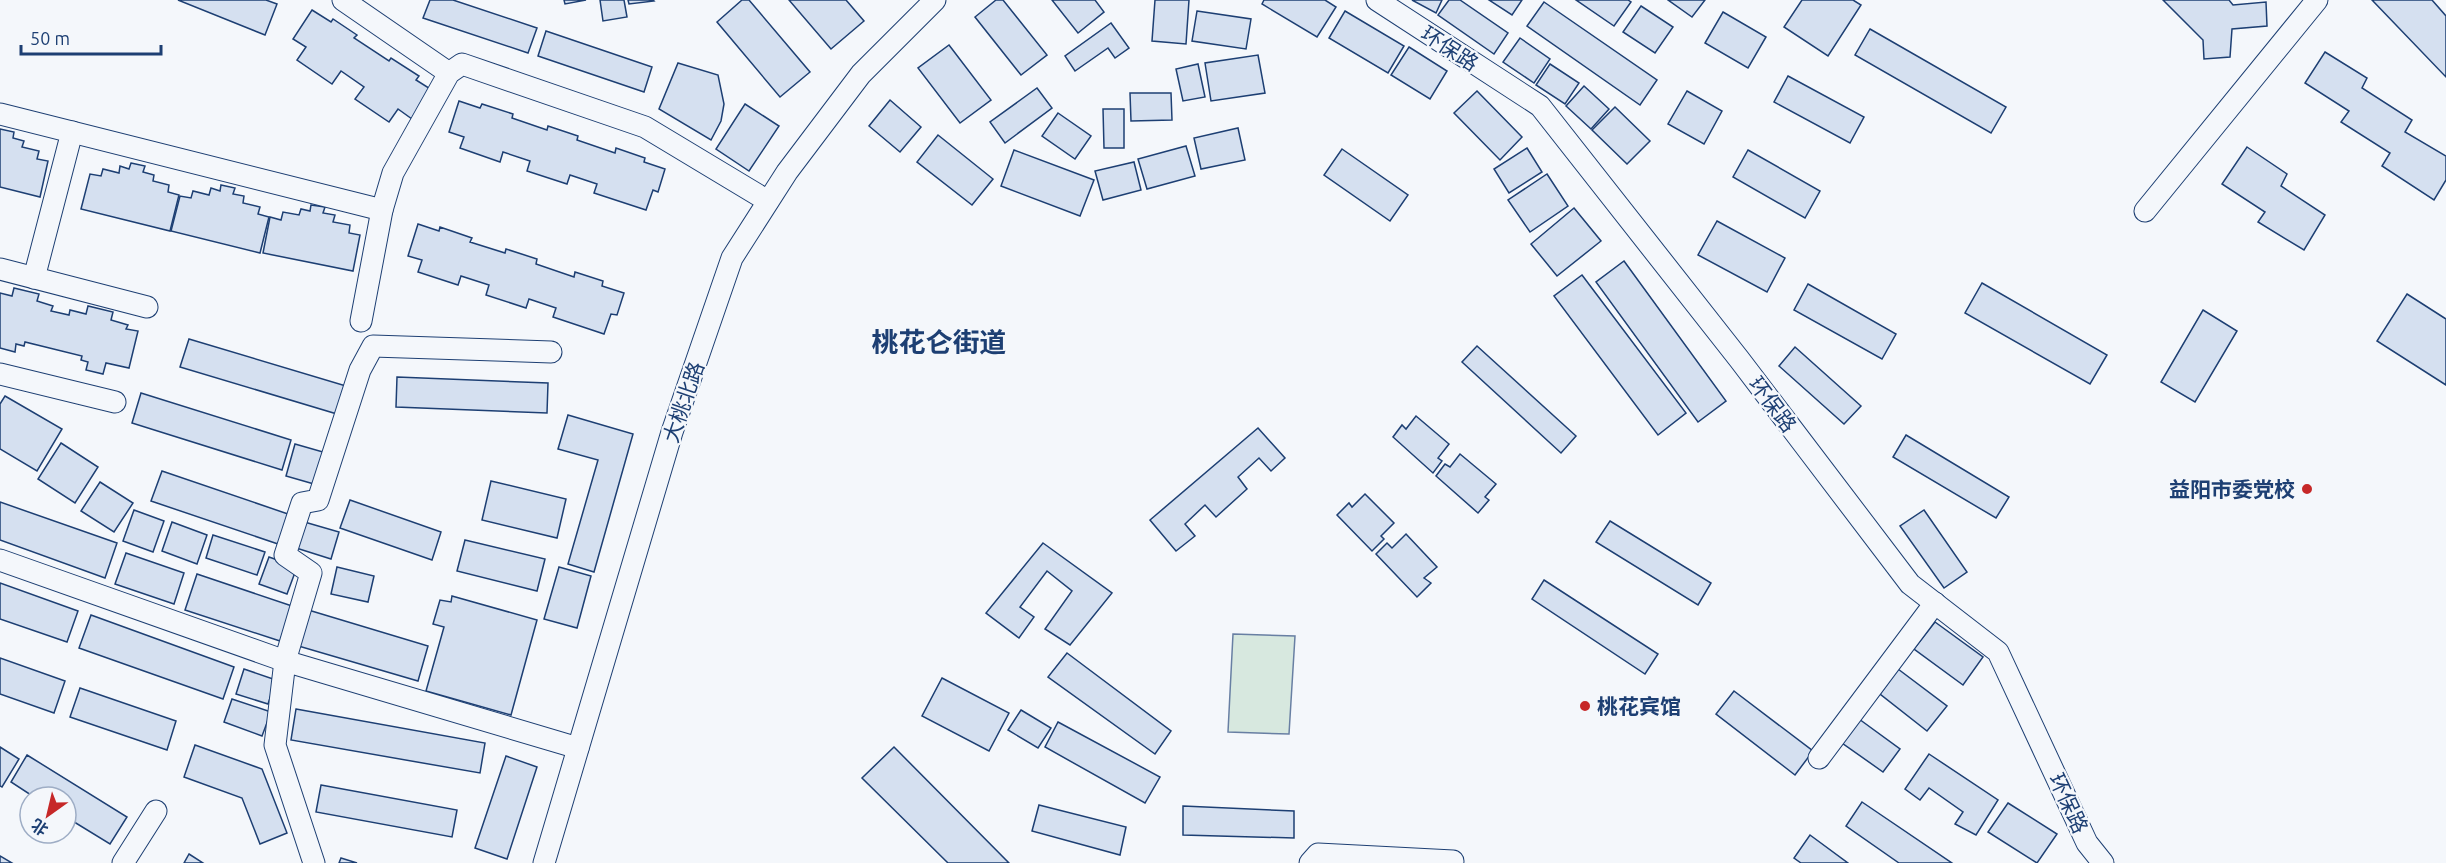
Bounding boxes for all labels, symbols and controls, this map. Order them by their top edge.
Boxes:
scale bar [21,18,160,56]
street label: 环保路 [1417,21,1483,75]
text: 50 m [30,28,70,48]
district label: 桃花仑街道 [872,327,1007,357]
street label: 大桃北路 [658,358,708,446]
street label: 环保路 [1744,372,1802,436]
place label: 益阳市委党校 [2169,477,2295,501]
marker: 益阳市委党校 [2300,482,2314,496]
place label: 桃花宾馆 [1597,694,1681,718]
marker: 桃花宾馆 [1578,699,1592,713]
street label: 环保路 [2045,769,2093,837]
north arrow [18,785,78,845]
text: 北 [28,815,51,839]

